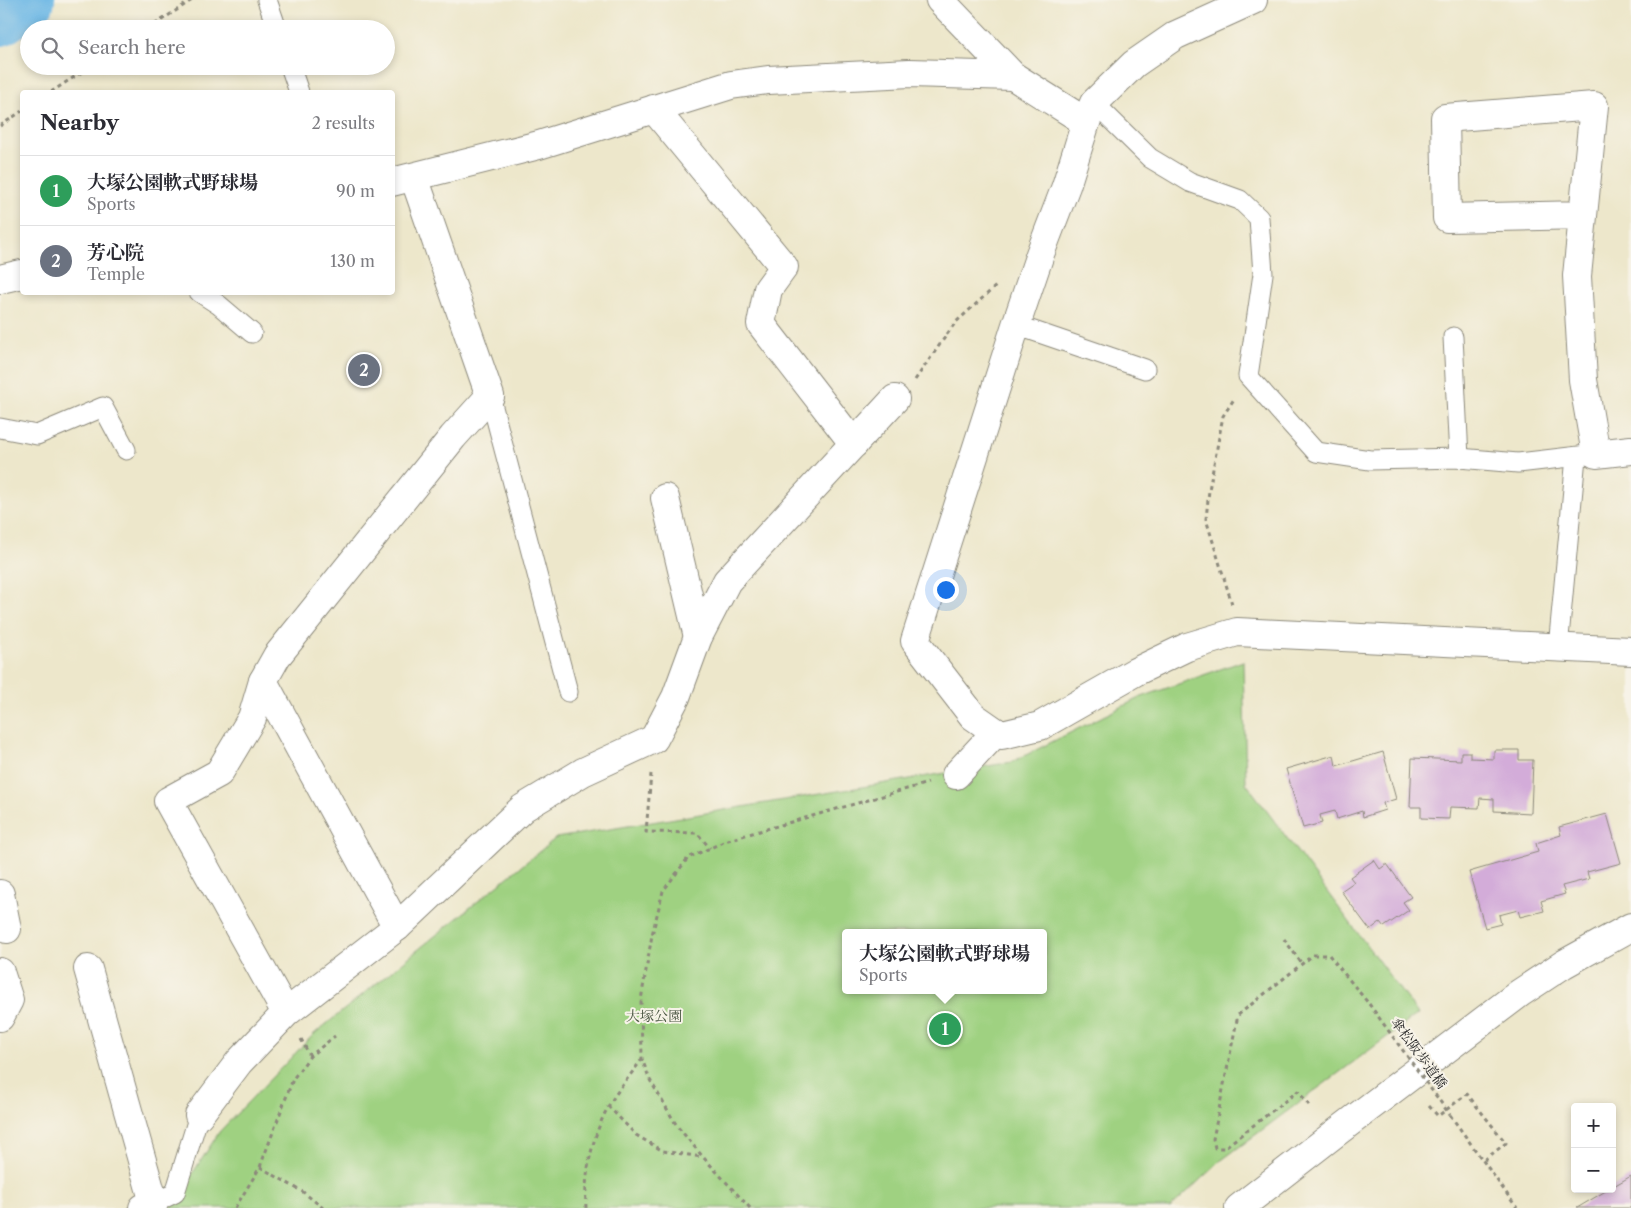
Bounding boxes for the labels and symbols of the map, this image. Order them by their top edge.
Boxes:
pin: 2 [348,351,380,389]
your location [933,577,959,603]
park label: 大塚公園 [626,1007,682,1025]
pin: 1 [929,1010,961,1048]
street label: 傘松阪歩道橋 [1387,1014,1451,1092]

